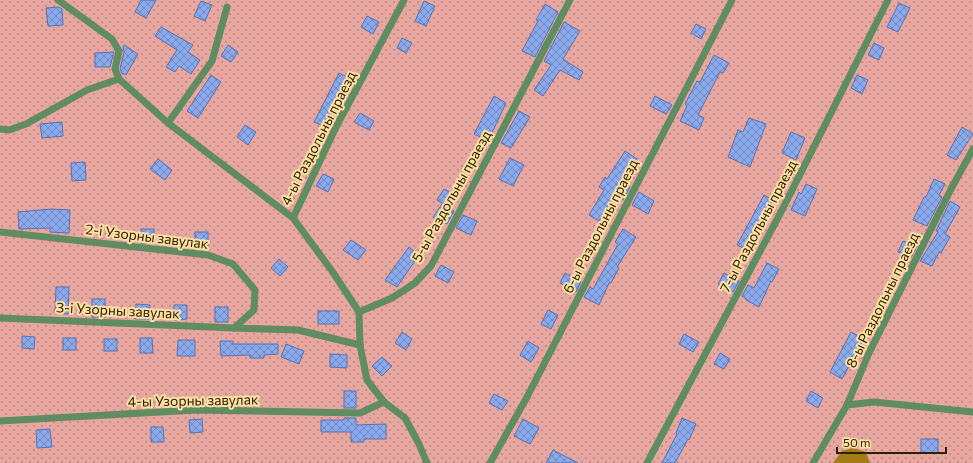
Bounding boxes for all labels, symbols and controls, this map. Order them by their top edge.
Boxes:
street label: 4-ы Раздольны праезд [277,68,359,208]
street label: 5-ы Раздольны праезд [408,127,494,265]
street label: 6-ы Раздольны праезд [559,156,641,296]
street label: 7-ы Раздольны праезд [716,157,800,295]
street label: 2-і Узорны завулак [85,220,210,252]
street label: 8-ы Раздольны праезд [842,230,922,370]
street label: 3-і Узорны завулак [56,298,181,322]
street label: 4-ы Узорны завулак [127,390,259,410]
scale bar [837,429,946,455]
text: 50 m [843,435,871,449]

